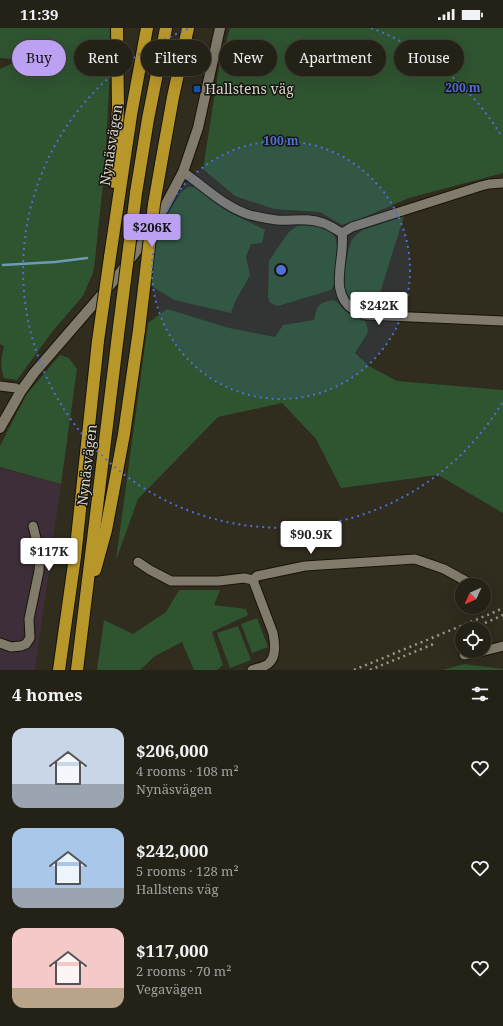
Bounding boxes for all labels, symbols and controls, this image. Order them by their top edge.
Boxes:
text: 11:39 [20,4,58,24]
chip: Buy [12,40,66,76]
chip: Rent [74,40,133,76]
chip: Filters [141,40,211,76]
chip: New [219,40,277,76]
chip: Apartment [285,40,386,76]
chip: House [394,40,464,76]
place label: Hallstens väg [205,79,294,98]
text: 200 m [445,79,481,96]
marker: Hallstens väg [192,84,202,94]
street label: Nynäsvägen [95,103,126,187]
text: 100 m [263,132,299,149]
pin: $206K [124,214,180,248]
text: $206K [133,218,171,236]
centre of rings [274,263,288,277]
pin: $242K [351,292,407,326]
text: $242K [360,296,398,314]
street label: Nynäsvägen [72,423,101,507]
pin: $90.9K [278,521,344,555]
text: $90.9K [290,525,332,543]
pin: $117K [21,538,77,572]
text: $117K [30,542,68,560]
north arrow [455,578,491,614]
map controls [455,578,491,658]
button: locate [455,622,491,658]
text: 4 homes [12,683,82,706]
icon: filters [469,683,491,705]
text: $206,000 [136,739,208,762]
icon: home [44,744,92,792]
icon: heart [469,757,491,779]
text: 4 rooms · 108 m² [136,762,239,780]
text: Nynäsvägen [136,780,212,798]
text: $242,000 [136,839,208,862]
icon: home [44,844,92,892]
icon: heart [469,857,491,879]
text: 5 rooms · 128 m² [136,862,239,880]
text: Hallstens väg [136,880,219,898]
text: $117,000 [136,939,208,962]
icon: home [44,944,92,992]
icon: heart [469,957,491,979]
text: 2 rooms · 70 m² [136,962,231,980]
text: Vegavägen [136,980,202,998]

